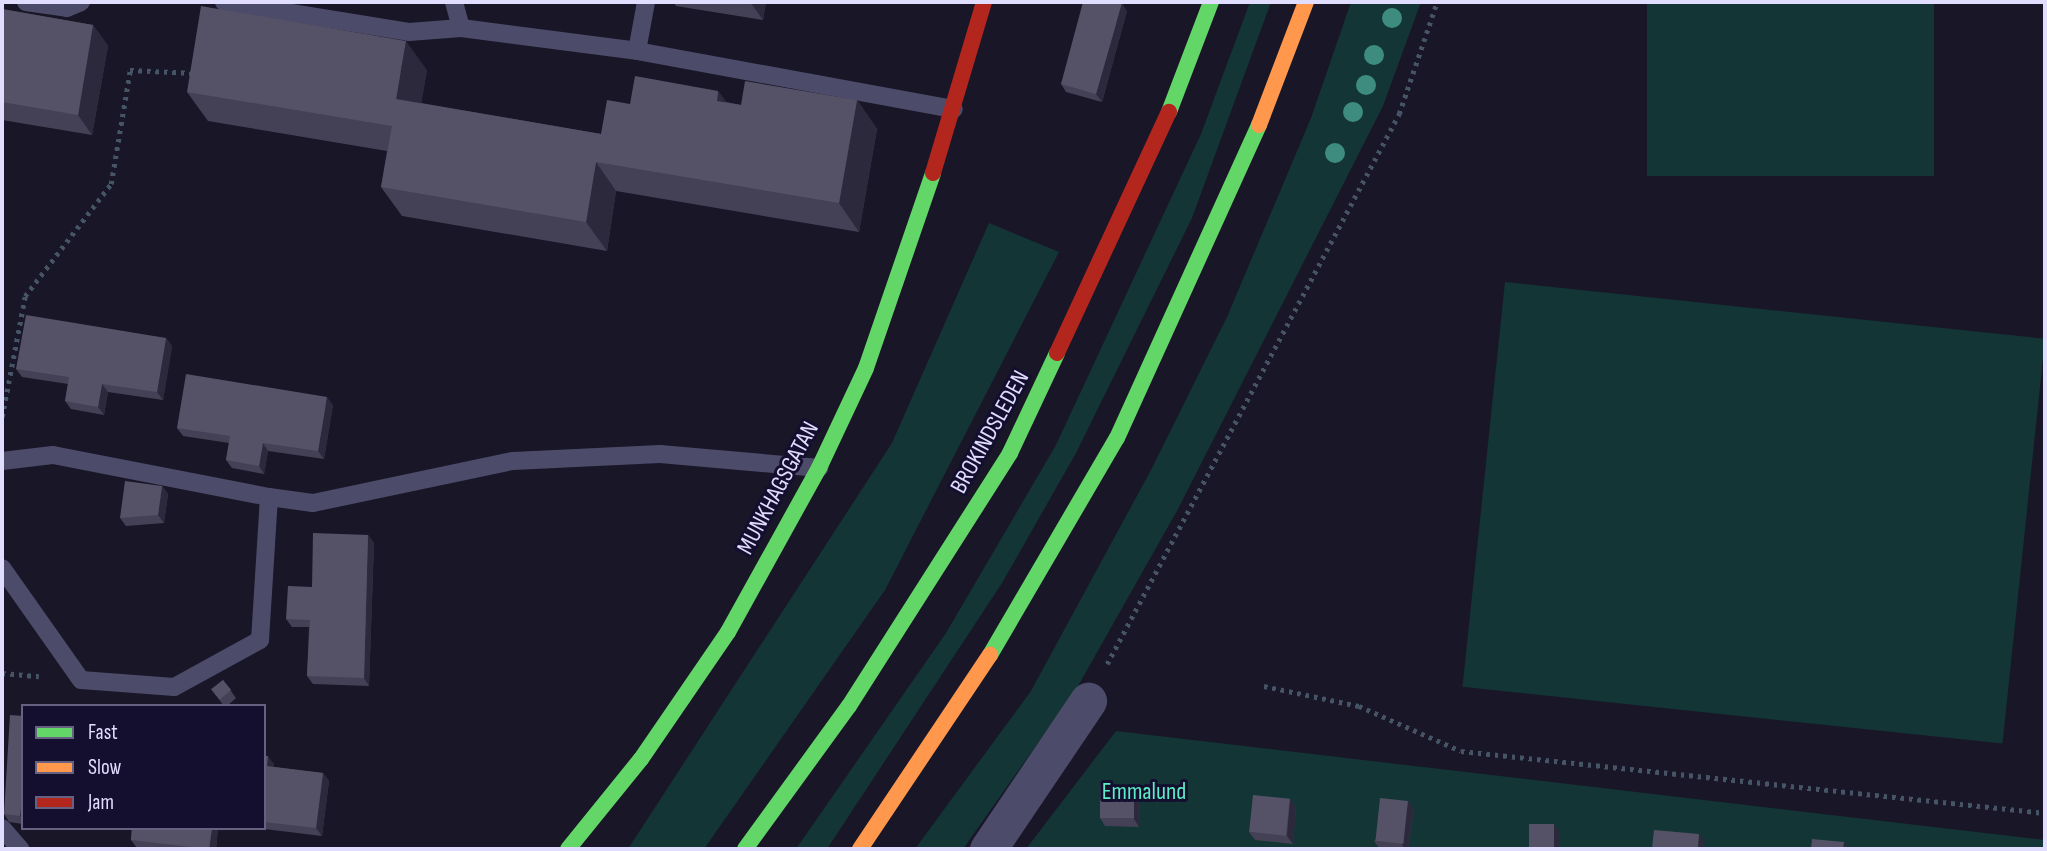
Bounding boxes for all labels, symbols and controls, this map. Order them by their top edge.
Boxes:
street label: BROKINDSLEDEN [944,366,1036,498]
street label: MUNKHAGSGATAN [731,417,825,559]
legend [21,704,266,830]
text: Fast [88,720,118,745]
text: Slow [88,755,121,780]
park label: Emmalund [1102,778,1186,806]
text: Jam [88,790,114,815]

